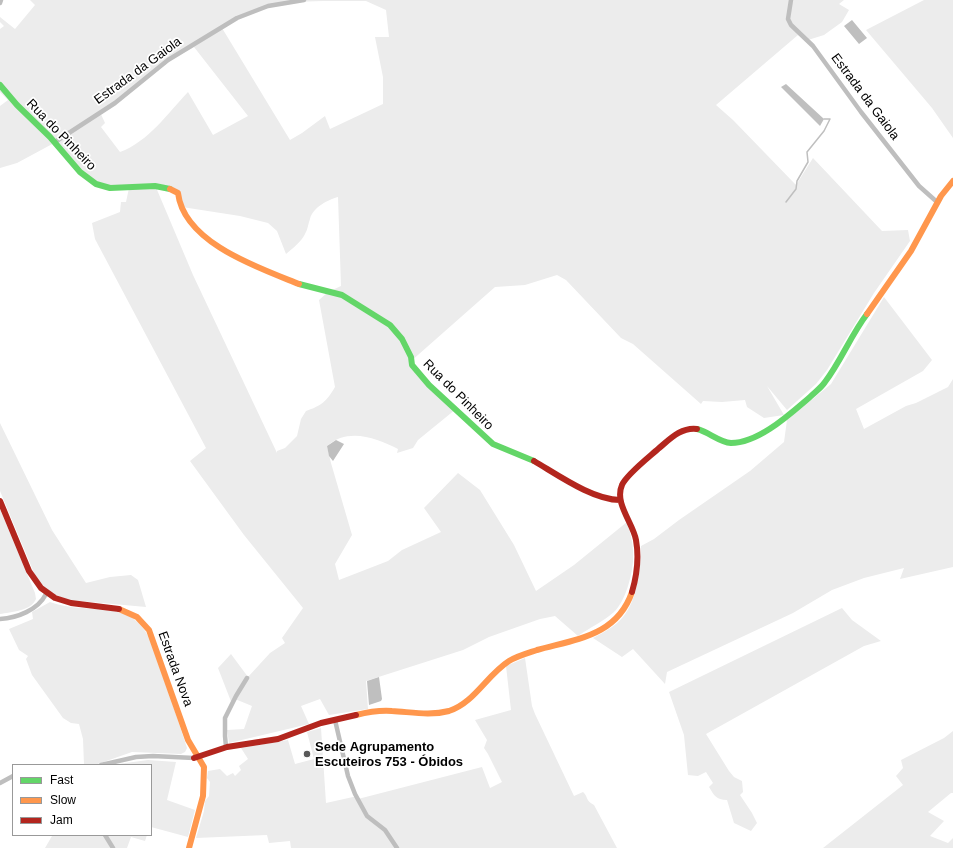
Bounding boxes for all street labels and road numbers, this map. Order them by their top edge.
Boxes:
street label: Estrada da Gaiola [91,34,185,108]
street label: Estrada da Gaiola [827,51,903,143]
street label: Rua do Pinheiro [23,96,99,174]
street label: Rua do Pinheiro [420,357,496,433]
street label: Estrada Nova [154,629,196,709]

